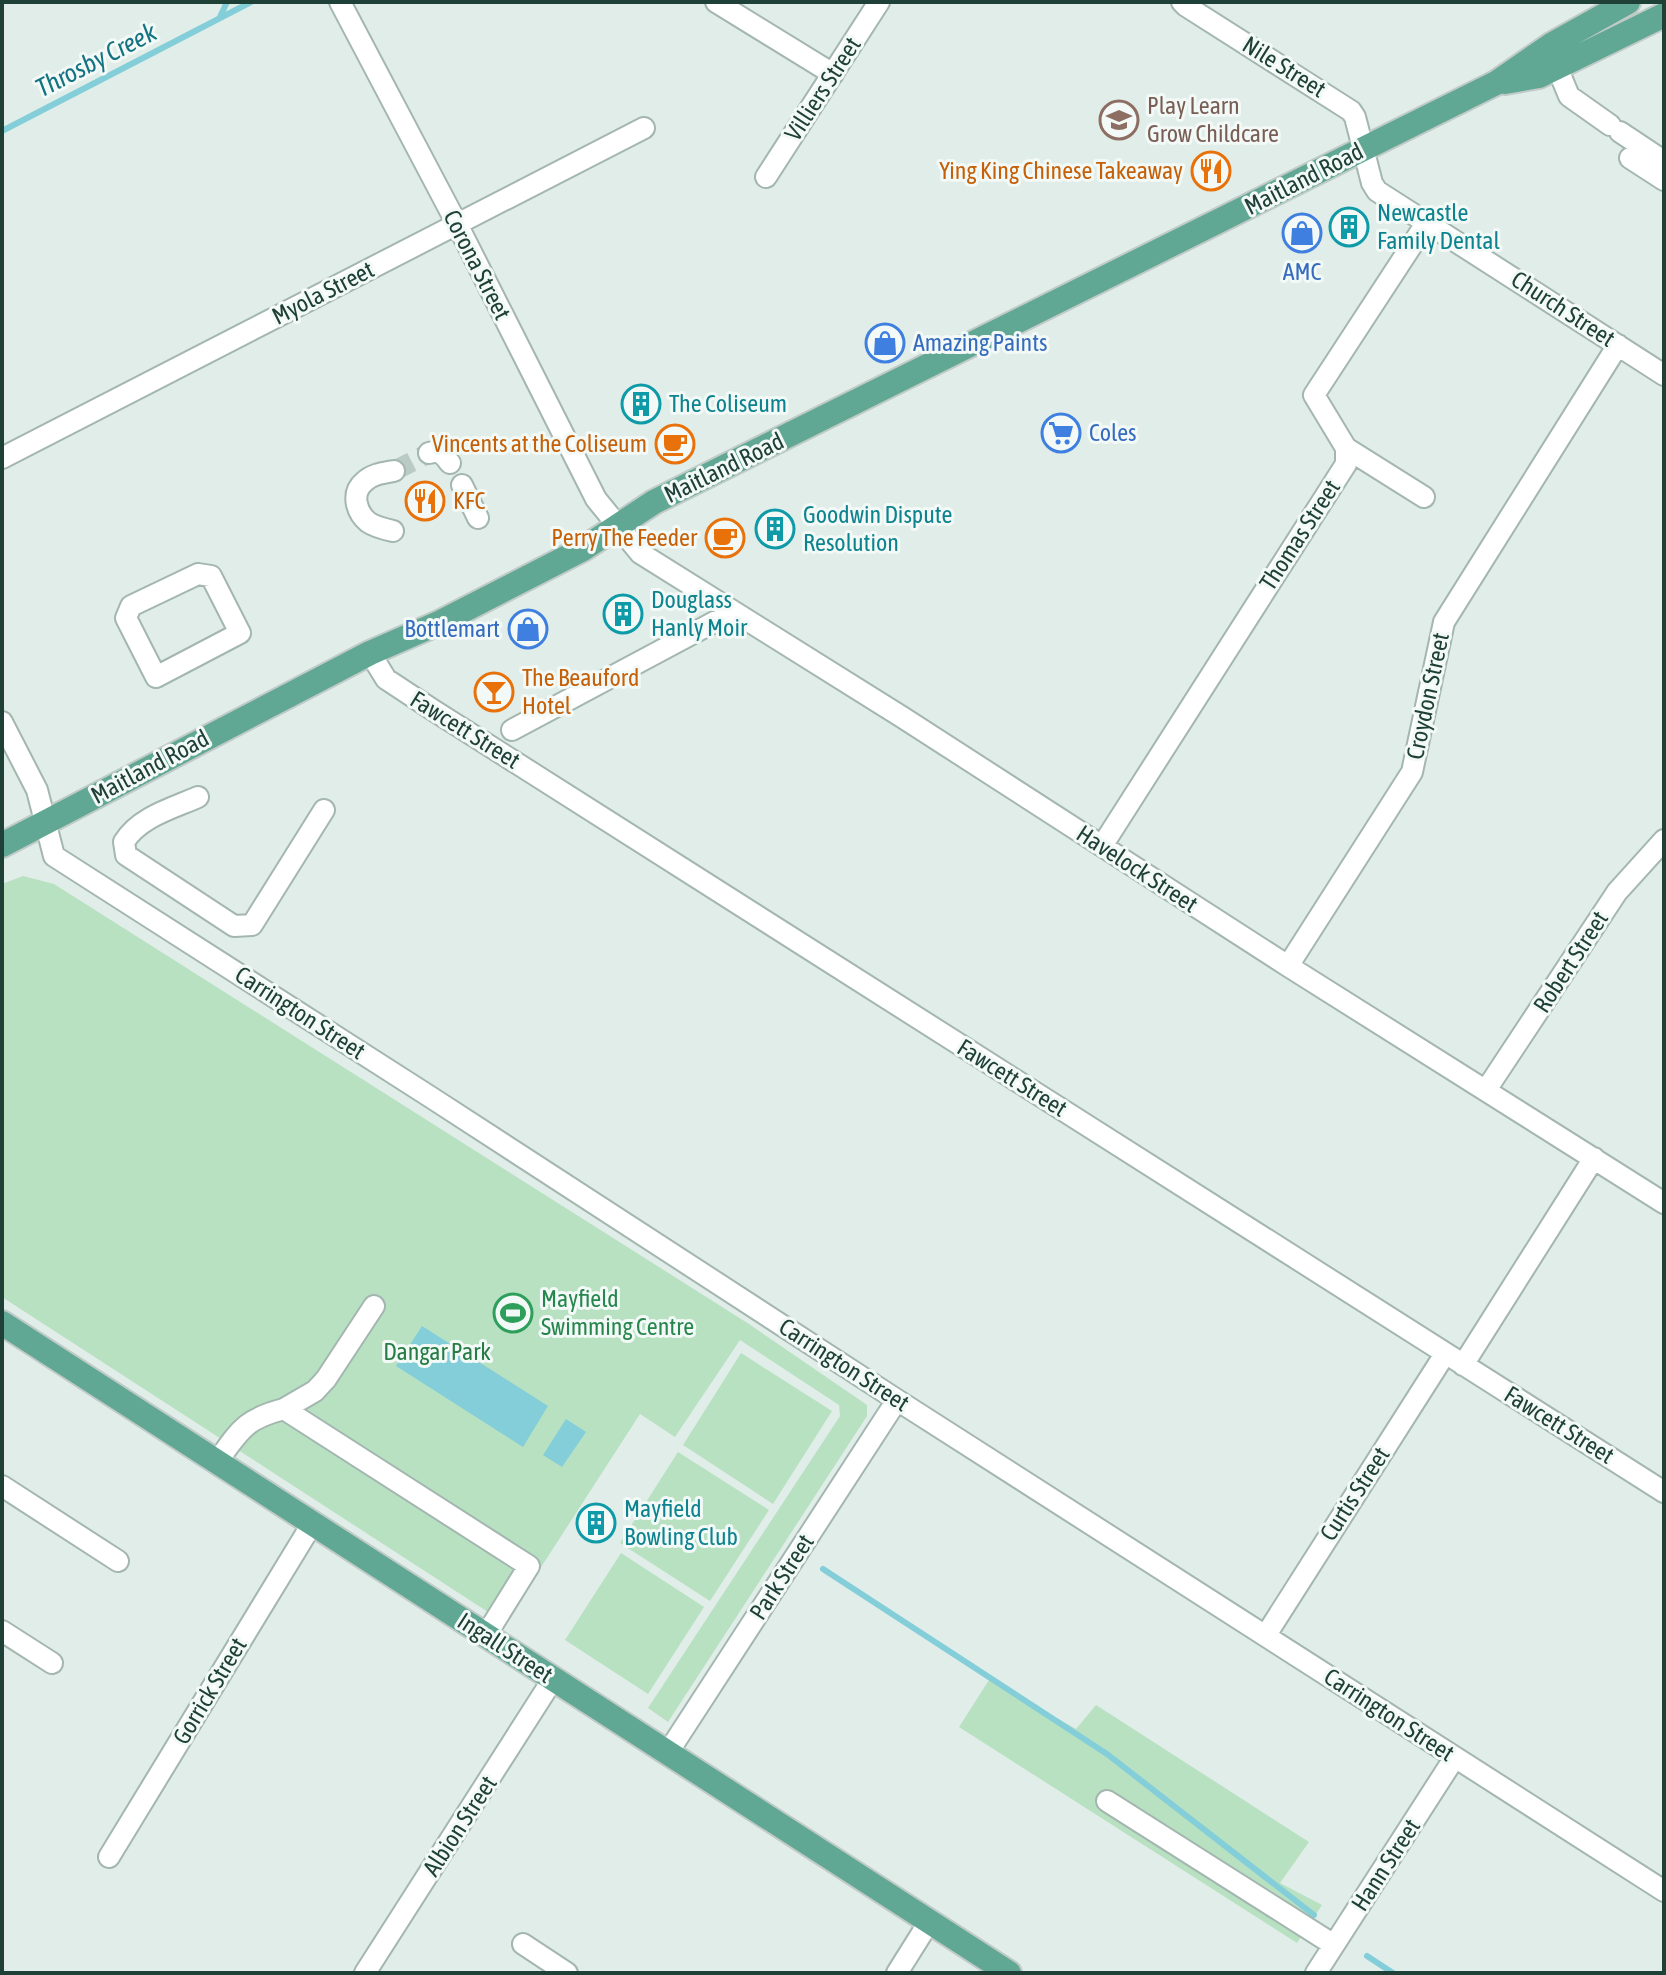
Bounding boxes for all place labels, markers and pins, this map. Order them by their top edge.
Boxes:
place label: Play Learn Grow Childcare [1147,92,1279,147]
school or university icon: Play Learn Grow Childcare [1098,99,1140,141]
restaurant icon: Ying King Chinese Takeaway [1190,150,1232,192]
place label: Ying King Chinese Takeaway [939,157,1183,184]
place label: Newcastle Family Dental [1377,199,1500,254]
building icon: Newcastle Family Dental [1328,206,1370,248]
shop icon: AMC [1281,212,1323,254]
place label: AMC [1283,258,1322,285]
shop icon: Amazing Paints [864,322,906,364]
place label: Amazing Paints [913,329,1048,356]
building icon: The Coliseum [620,383,662,425]
place label: The Coliseum [669,390,787,417]
supermarket icon: Coles [1040,412,1082,454]
place label: Coles [1089,419,1137,446]
cafe icon: Vincents at the Coliseum [654,423,696,465]
place label: Vincents at the Coliseum [432,430,647,457]
restaurant icon: KFC [404,480,446,522]
place label: KFC [453,487,485,514]
place label: Goodwin Dispute Resolution [803,501,952,556]
building icon: Goodwin Dispute Resolution [754,508,796,550]
cafe icon: Perry The Feeder [704,517,746,559]
place label: Perry The Feeder [551,524,698,551]
place label: Douglass Hanly Moir [651,586,748,641]
building icon: Douglass Hanly Moir [602,593,644,635]
shop icon: Bottlemart [507,608,549,650]
place label: Bottlemart [404,615,500,642]
place label: The Beauford Hotel [522,664,639,719]
bar icon: The Beauford Hotel [473,671,515,713]
place label: Mayfield Swimming Centre [541,1285,694,1340]
sports icon: Mayfield Swimming Centre [492,1292,534,1334]
place label: Mayfield Bowling Club [624,1495,738,1550]
building icon: Mayfield Bowling Club [575,1502,617,1544]

